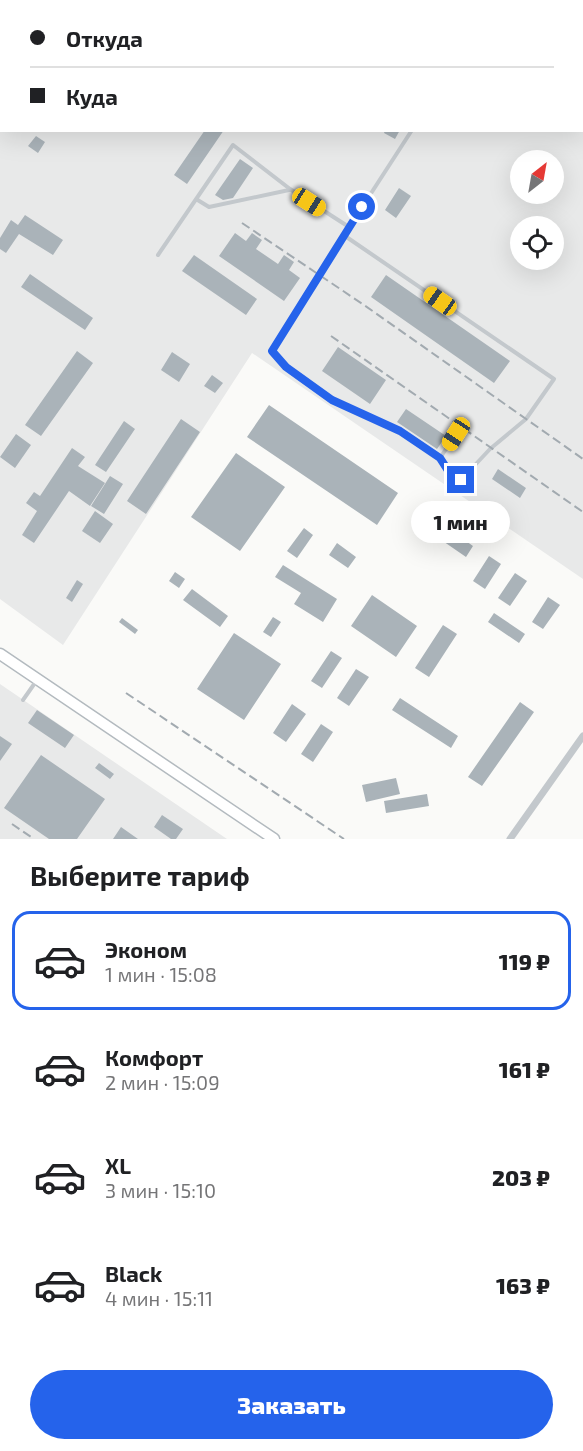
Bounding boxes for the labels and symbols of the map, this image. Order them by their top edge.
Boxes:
north arrow [510,150,564,204]
car [289,185,329,219]
route start [348,193,375,220]
car [420,283,460,319]
car [439,414,473,454]
route end [447,466,474,493]
callout: 1 мин [412,501,510,543]

